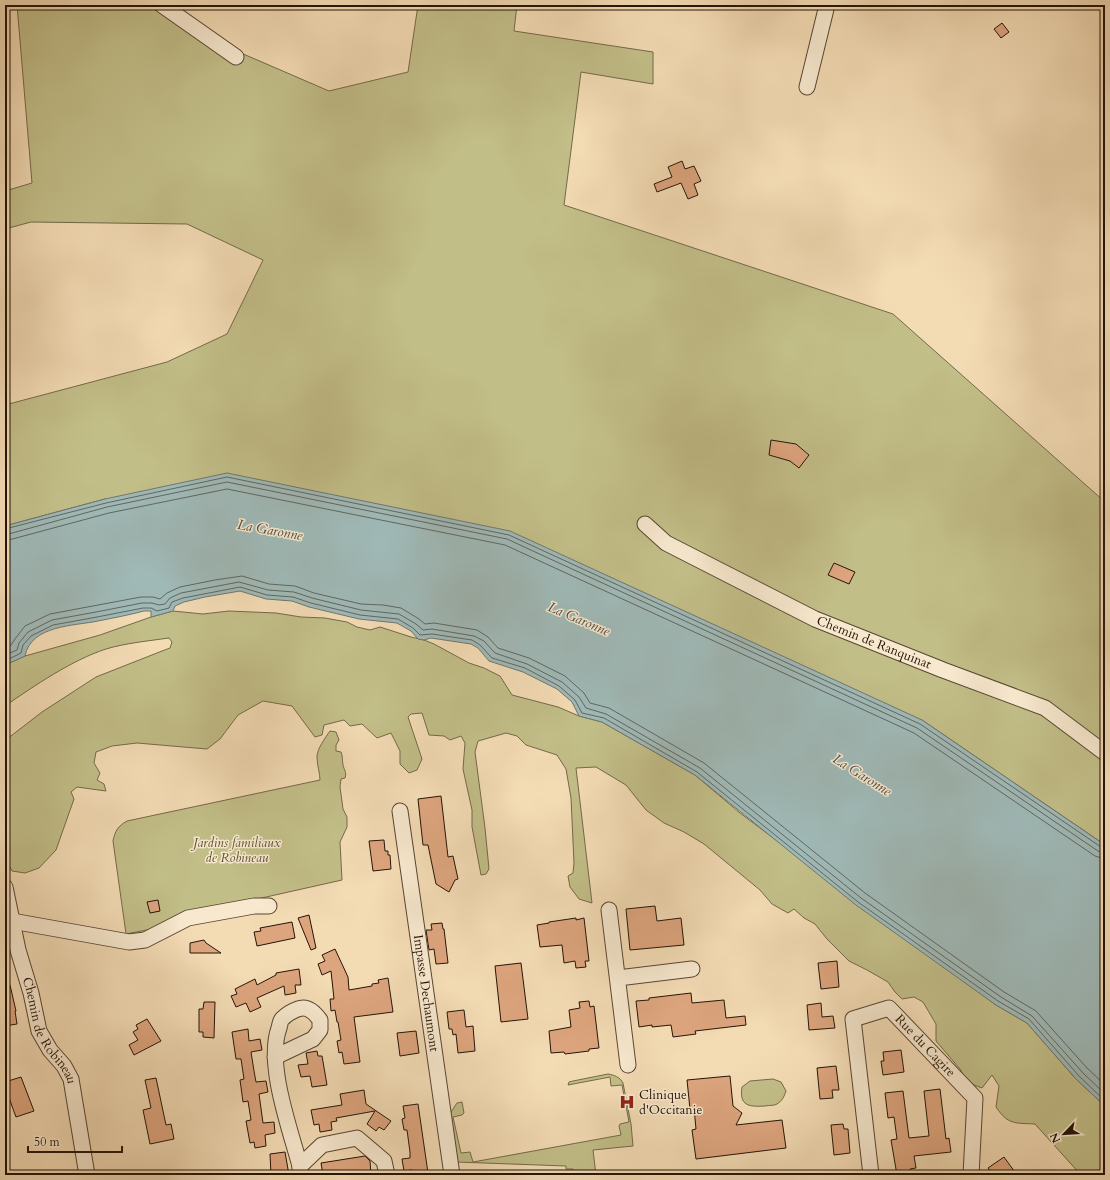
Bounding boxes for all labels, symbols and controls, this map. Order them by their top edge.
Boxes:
water label: La Garonne [236,515,305,545]
water label: La Garonne [545,597,614,641]
street label: Chemin de Ranquinat [814,612,934,673]
water label: La Garonne [829,749,895,801]
park label: Jardins familiaux de Robineau [190,834,281,867]
street label: Impasse Dechaumont [409,933,443,1053]
street label: Chemin de Robineau [18,975,81,1085]
street label: Rue du Cagire [891,1011,959,1081]
place label: Clinique d'Occitanie [639,1086,702,1119]
hospital icon: Clinique d'Occitanie [618,1093,636,1111]
north arrow [1044,1114,1084,1154]
scale bar [28,1128,122,1154]
text: N [1046,1130,1064,1146]
text: 50 m [34,1134,61,1150]

